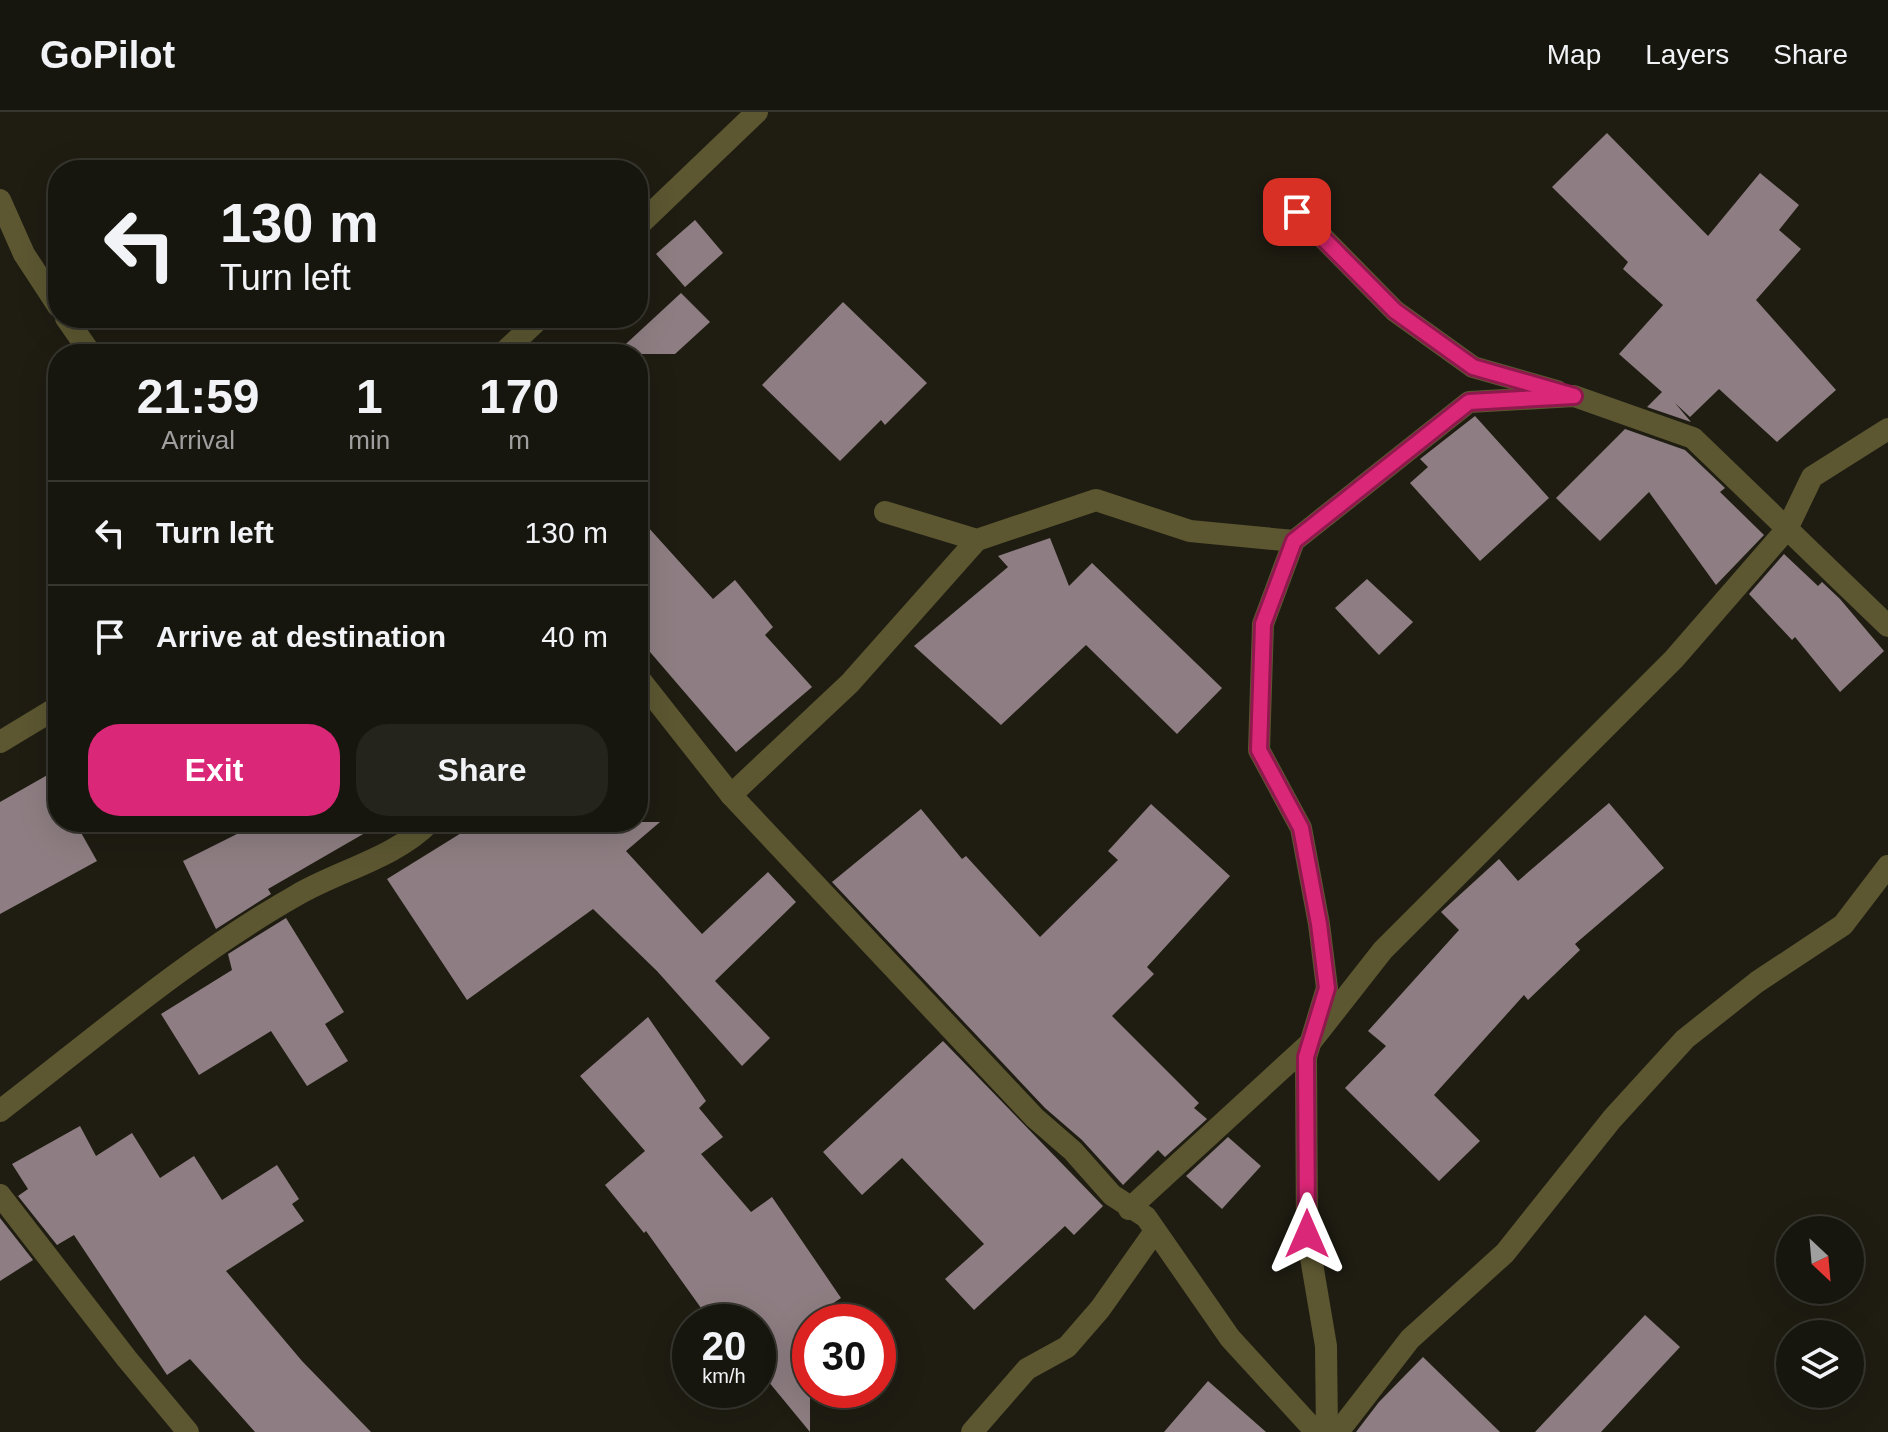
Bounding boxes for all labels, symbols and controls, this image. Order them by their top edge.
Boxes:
text: GoPilot [40,34,175,76]
text: Map [1547,39,1601,70]
text: Layers [1645,39,1729,70]
text: Share [1773,39,1848,70]
pin [1263,178,1331,246]
icon: arrive [1275,190,1319,234]
text: 130 m [220,191,379,254]
icon: left [88,192,192,296]
text: Turn left [220,257,351,298]
text: 21:59 [137,370,260,423]
text: 1 [356,370,383,423]
text: 170 [479,370,559,423]
text: Arrival [161,425,235,455]
text: min [348,425,390,455]
text: m [508,425,530,455]
icon: left [88,511,132,555]
text: Turn left [156,516,274,549]
text: 130 m [525,516,608,549]
icon: arrive [88,615,132,659]
text: Arrive at destination [156,620,446,653]
text: 40 m [541,620,608,653]
button: Exit [88,724,340,816]
button: Share [356,724,608,816]
position arrow [1265,1192,1349,1276]
north arrow [1776,1216,1864,1304]
map controls [1776,1216,1864,1408]
speed limit sign: 30 [792,1304,896,1408]
button: layers [1776,1320,1864,1408]
text: 20 [702,1324,746,1368]
text: km/h [702,1365,746,1387]

